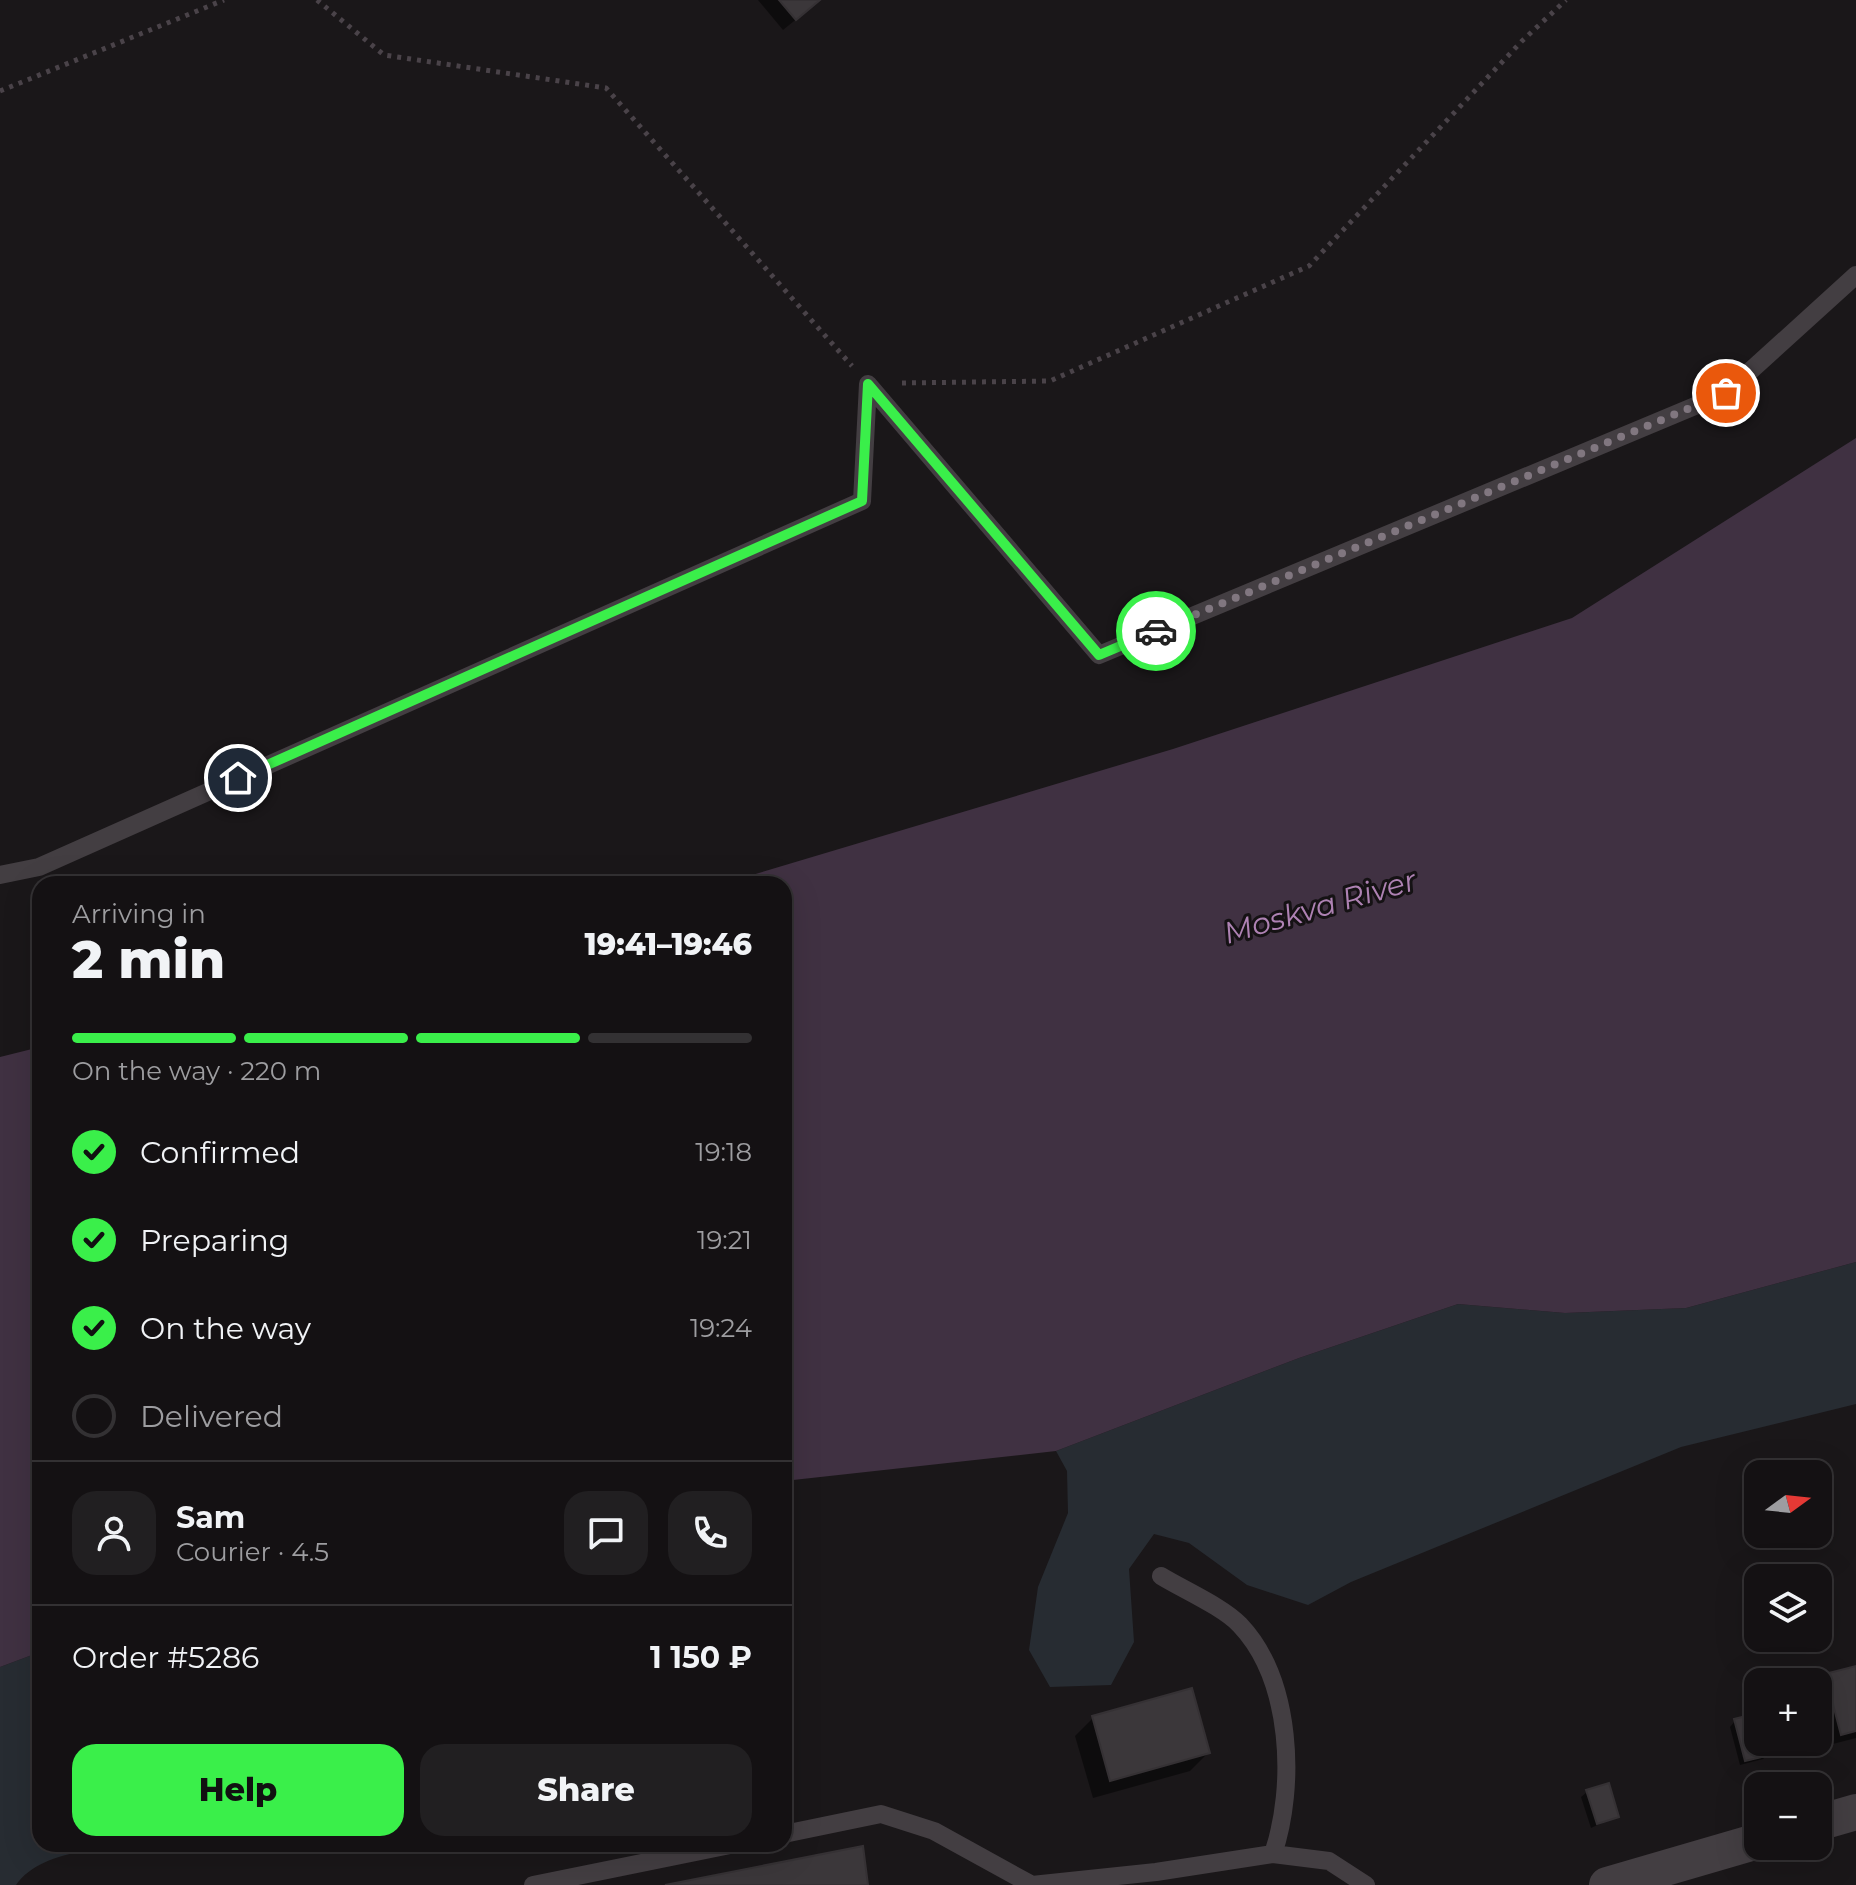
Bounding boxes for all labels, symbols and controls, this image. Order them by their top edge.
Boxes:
pin [1692,359,1760,427]
icon: bag [1704,371,1748,415]
courier [1116,591,1196,671]
icon: car [1134,609,1178,653]
pin [204,744,272,812]
icon: home [216,756,260,800]
water label: Moskva River [1219,861,1421,952]
text: Arriving in [72,898,206,930]
text: 19:41–19:46 [585,926,752,963]
text: 2 min [72,928,225,991]
text: On the way · 220 m [72,1055,321,1087]
icon: check [72,1130,116,1174]
text: Confirmed [140,1134,300,1171]
text: 19:18 [695,1136,752,1168]
icon: check [72,1218,116,1262]
text: Preparing [140,1222,289,1259]
text: 19:21 [697,1224,752,1256]
icon: check [72,1306,116,1350]
text: On the way [140,1310,311,1347]
text: 19:24 [690,1312,752,1344]
text: Delivered [140,1398,283,1435]
north arrow [1744,1460,1832,1548]
map controls [1744,1460,1832,1860]
button: person [72,1491,156,1575]
button: chat [564,1491,648,1575]
button: phone [668,1491,752,1575]
text: Sam [176,1499,245,1536]
text: Courier · 4.5 [176,1536,329,1568]
button: layers [1744,1564,1832,1652]
text: Order #5286 [72,1639,259,1676]
text: 1 150 ₽ [650,1639,752,1676]
button: + [1744,1668,1832,1756]
button: Help [72,1744,404,1836]
button: Share [420,1744,752,1836]
button: − [1744,1772,1832,1860]

